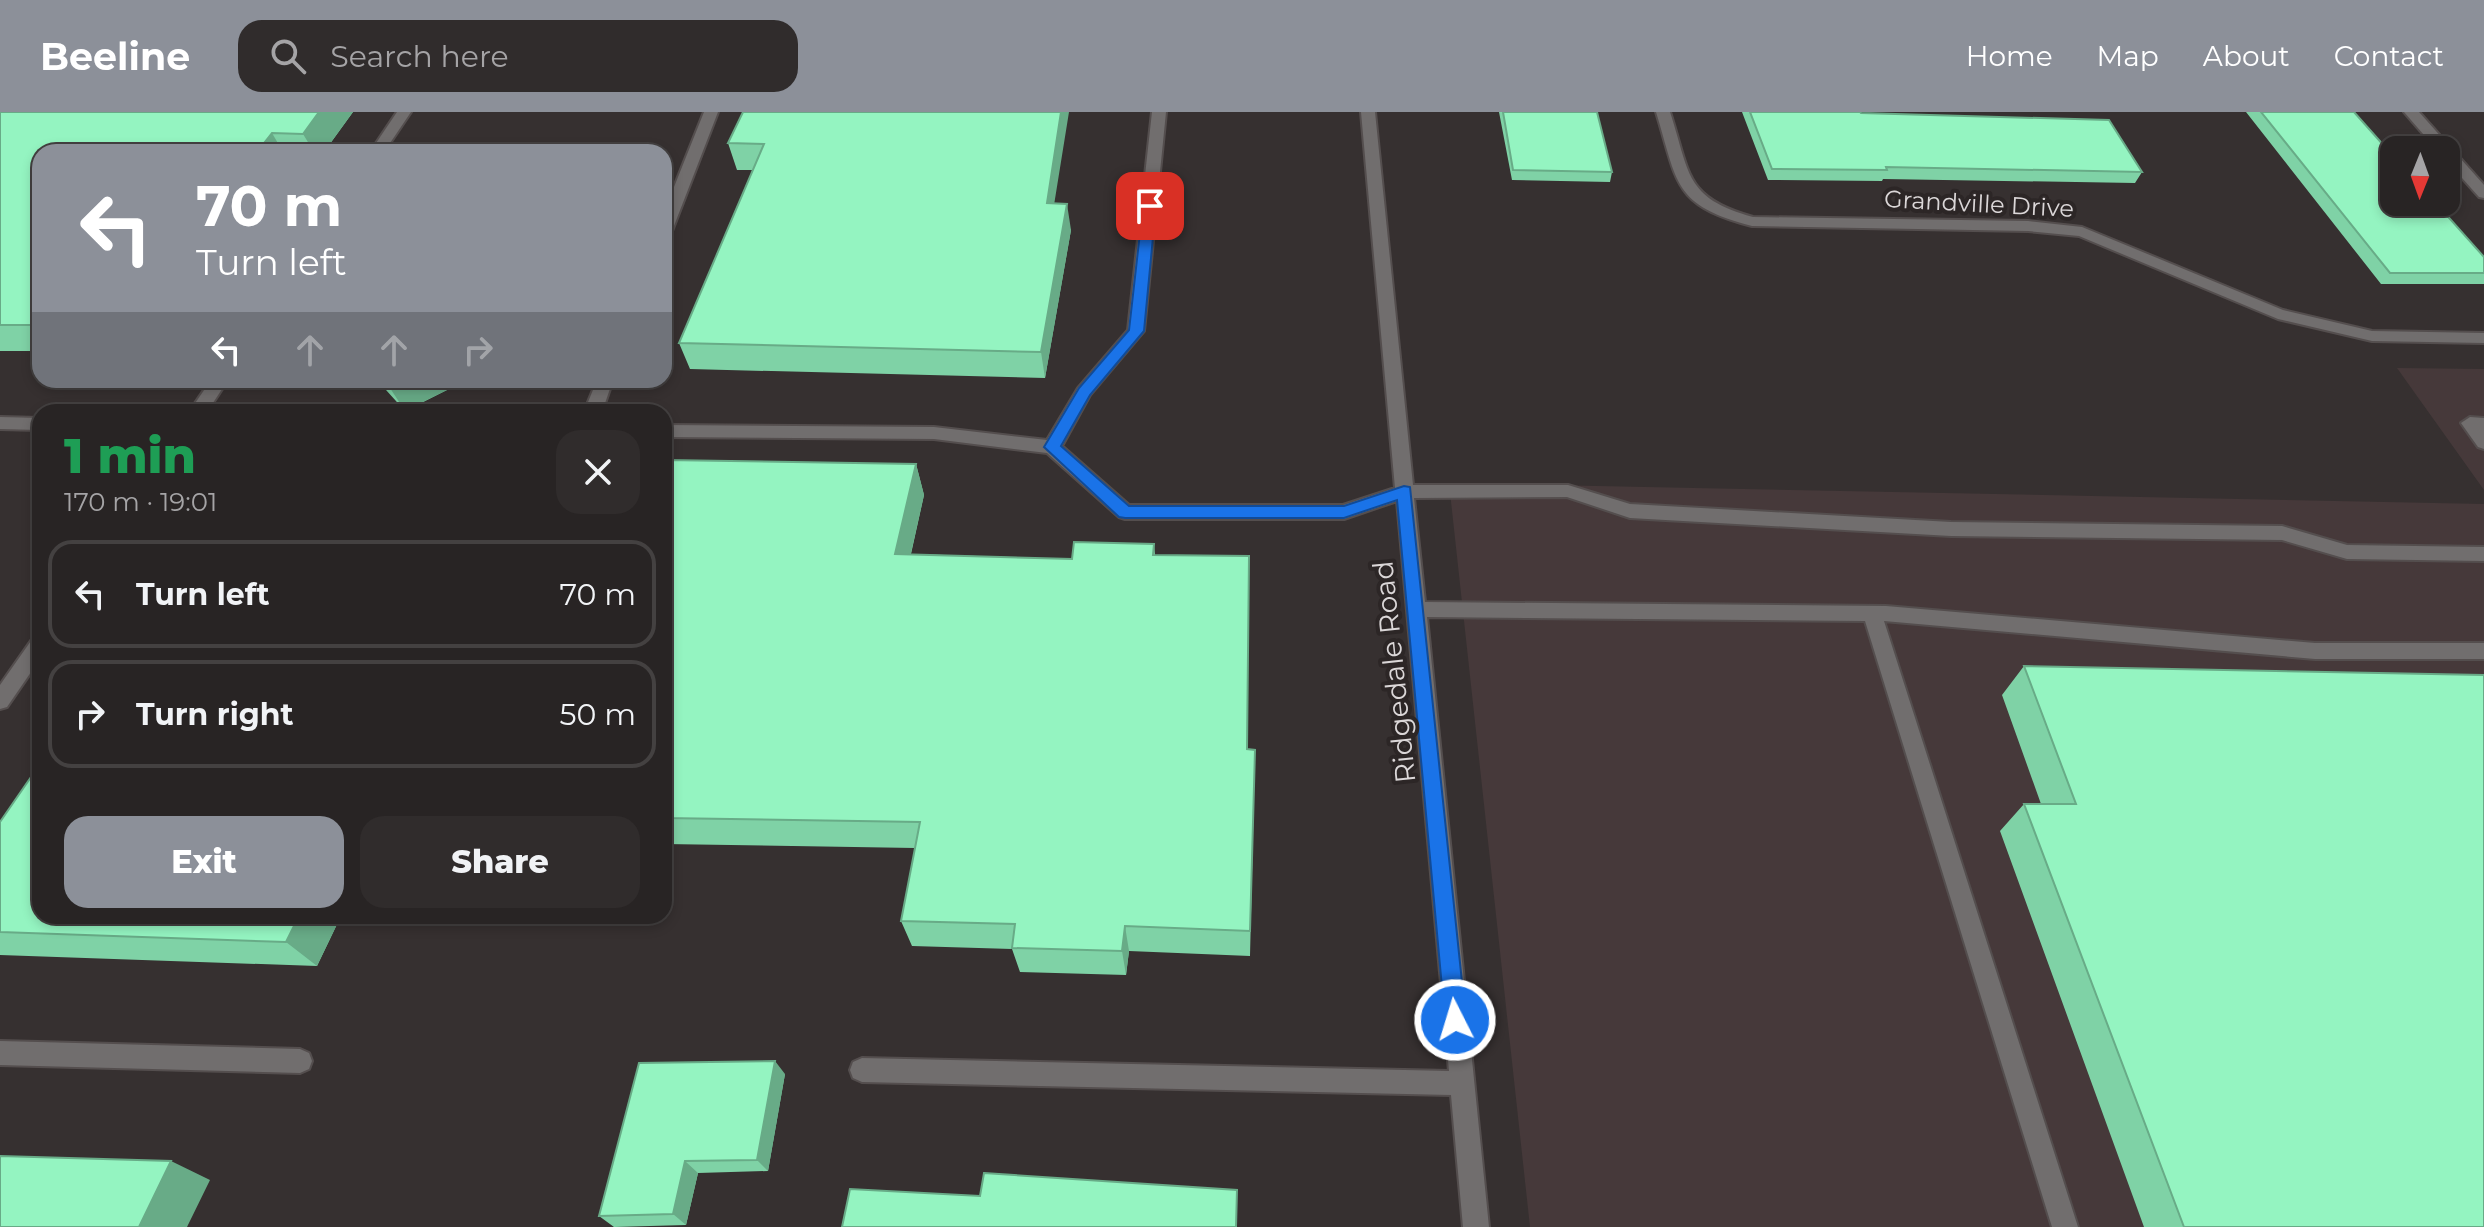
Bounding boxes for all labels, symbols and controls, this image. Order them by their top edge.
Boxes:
search box [238,20,798,92]
text: Beeline [40,33,190,80]
icon: search [266,34,310,78]
text: Search here [330,38,509,75]
text: Home [1966,39,2053,73]
text: Map [2097,39,2159,73]
text: About [2203,39,2290,73]
text: Contact [2334,39,2444,73]
north arrow [2380,136,2460,216]
map controls [2380,136,2460,216]
text: 70 m [196,172,342,240]
pin [1116,172,1184,240]
icon: left [64,176,168,280]
icon: arrive [1128,184,1172,228]
street label: Grandville Drive [1883,184,2075,223]
text: Turn left [196,240,347,284]
icon: left [204,328,248,372]
icon: ahead [288,328,332,372]
icon: ahead [372,328,416,372]
icon: right [456,328,500,372]
text: 1 min [64,427,196,485]
button: close [556,430,640,514]
text: 170 m · 19:01 [64,486,217,518]
street label: Ridgedale Road [1365,559,1423,785]
icon: left [68,572,112,616]
text: Turn left [136,576,269,613]
text: 70 m [559,576,636,613]
icon: right [68,692,112,736]
text: Turn right [136,696,293,733]
text: 50 m [559,696,636,733]
button: Exit [64,816,344,908]
button: Share [360,816,640,908]
position arrow [1413,978,1497,1062]

